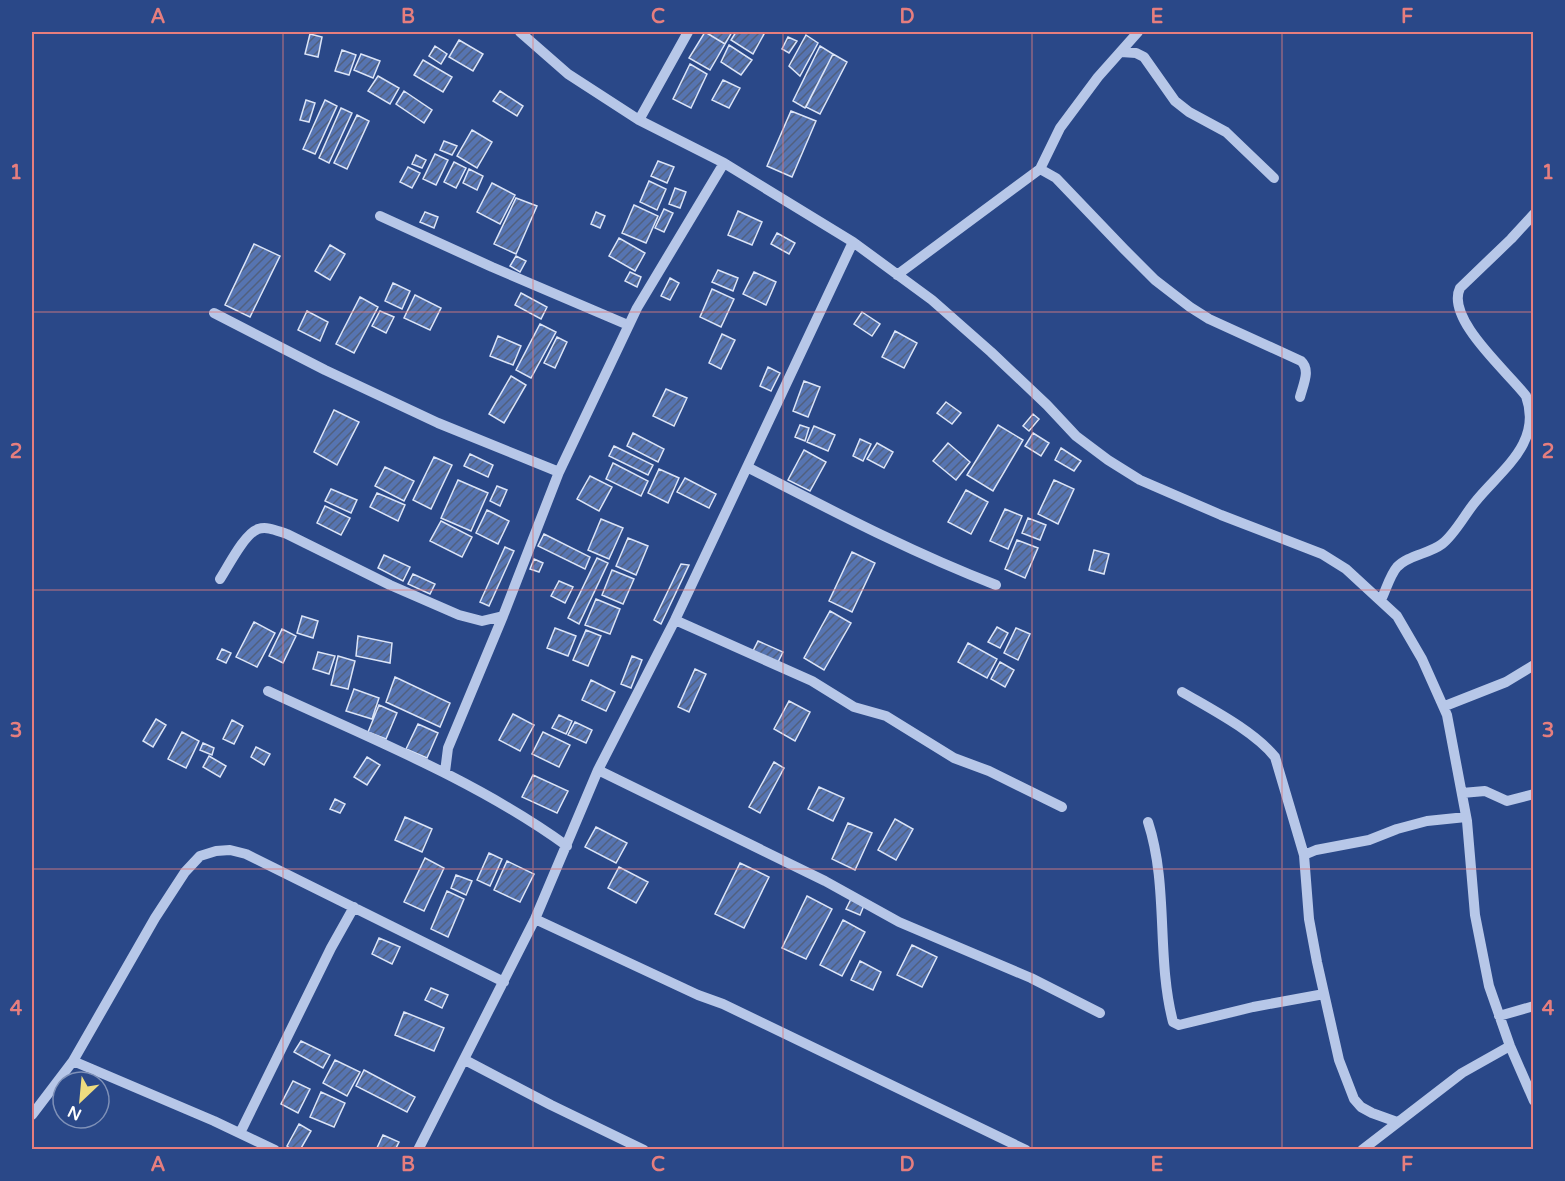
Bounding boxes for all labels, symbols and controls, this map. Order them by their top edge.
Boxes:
text: A [151,5,166,29]
text: B [401,5,415,29]
text: C [651,5,665,29]
text: D [899,5,915,29]
text: E [1151,5,1164,29]
text: F [1401,5,1413,29]
text: 1 [10,161,22,185]
text: 1 [1542,161,1554,185]
text: 2 [10,440,22,464]
text: 2 [1542,440,1554,464]
text: 3 [10,719,22,743]
text: 3 [1542,719,1554,743]
text: 4 [10,997,23,1021]
text: 4 [1542,997,1555,1021]
north arrow [51,1070,111,1130]
text: N [65,1101,85,1124]
text: A [151,1153,166,1177]
text: B [401,1153,415,1177]
text: C [651,1153,665,1177]
text: D [899,1153,915,1177]
text: E [1151,1153,1164,1177]
text: F [1401,1153,1413,1177]

